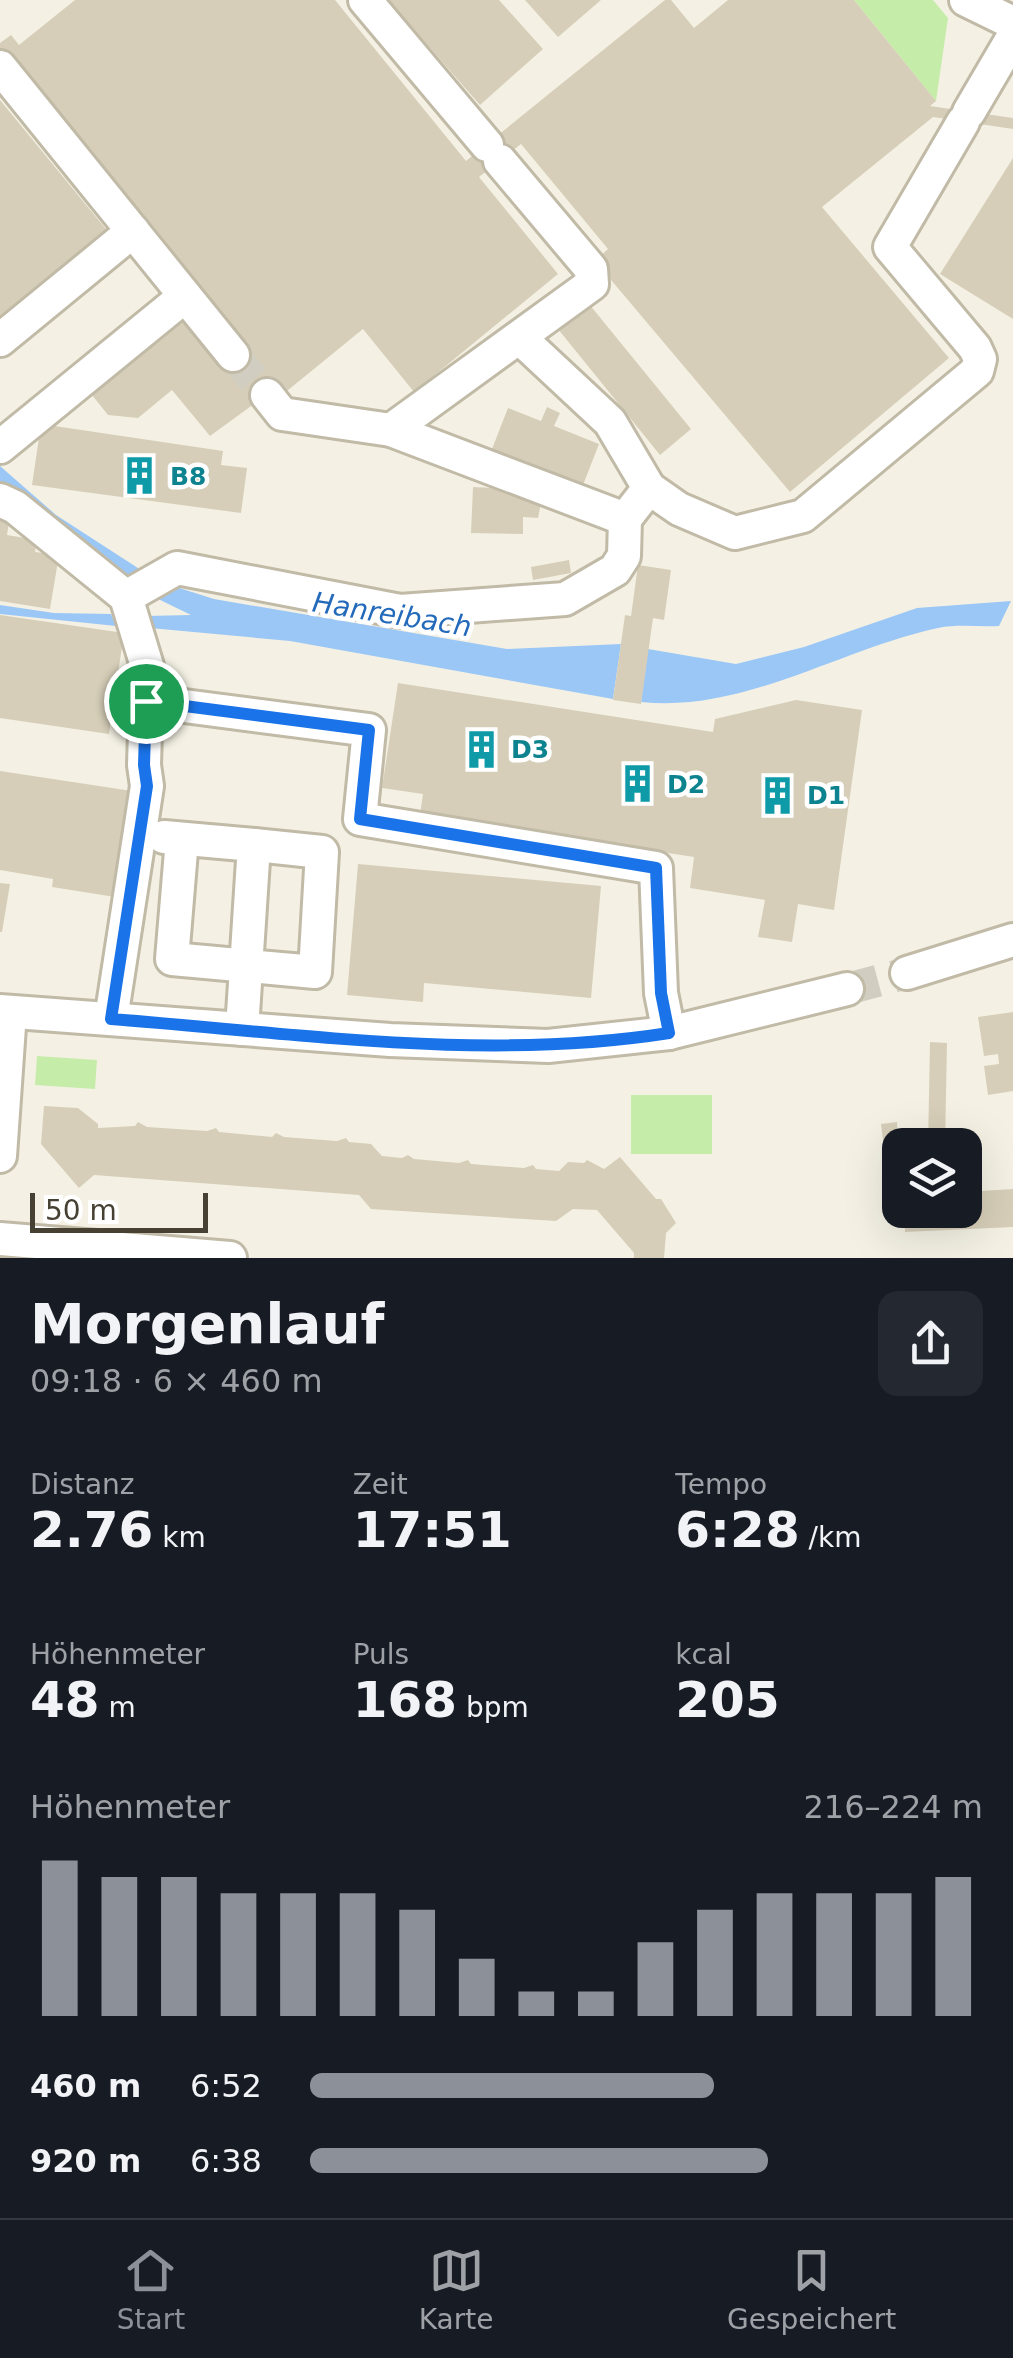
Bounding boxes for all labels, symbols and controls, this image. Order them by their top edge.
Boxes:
building icon: B8 [119,455,161,497]
place label: B8 [170,462,206,491]
water label: Hanreibach [310,586,474,643]
pin [104,659,189,744]
icon: arrive [119,674,174,729]
building icon: D3 [460,728,502,770]
place label: D3 [511,735,549,764]
building icon: D2 [616,763,658,805]
place label: D2 [667,770,705,799]
building icon: D1 [756,774,798,816]
place label: D1 [807,781,845,810]
map controls [882,1128,982,1228]
button: layers [882,1128,982,1228]
scale bar [30,1188,208,1232]
text: 50 m [45,1194,117,1227]
button: share [878,1291,983,1396]
text: Morgenlauf [30,1292,385,1356]
text: 09:18 · 6 × 460 m [30,1362,323,1400]
text: Distanz [30,1468,135,1501]
text: Zeit [353,1468,408,1501]
text: Tempo [675,1468,767,1501]
text: 2.76 [30,1501,153,1559]
text: 17:51 [353,1501,512,1559]
text: 6:28 [675,1501,800,1559]
text: km [153,1521,206,1554]
text: /km [800,1521,862,1554]
text: Höhenmeter [30,1638,205,1671]
text: Puls [353,1638,409,1671]
text: kcal [675,1638,732,1671]
text: 48 [30,1671,100,1729]
text: 168 [353,1671,457,1729]
text: 205 [675,1671,780,1729]
text: m [100,1691,136,1724]
text: bpm [457,1691,529,1724]
text: Höhenmeter [30,1788,230,1826]
text: 216–224 m [804,1788,983,1826]
text: 460 m [30,2067,141,2105]
text: 6:52 [190,2067,262,2105]
text: 920 m [30,2142,141,2180]
text: 6:38 [190,2142,262,2180]
tab: Start [117,2243,185,2336]
tab: Karte [419,2243,494,2336]
tab: Gespeichert [727,2243,896,2336]

